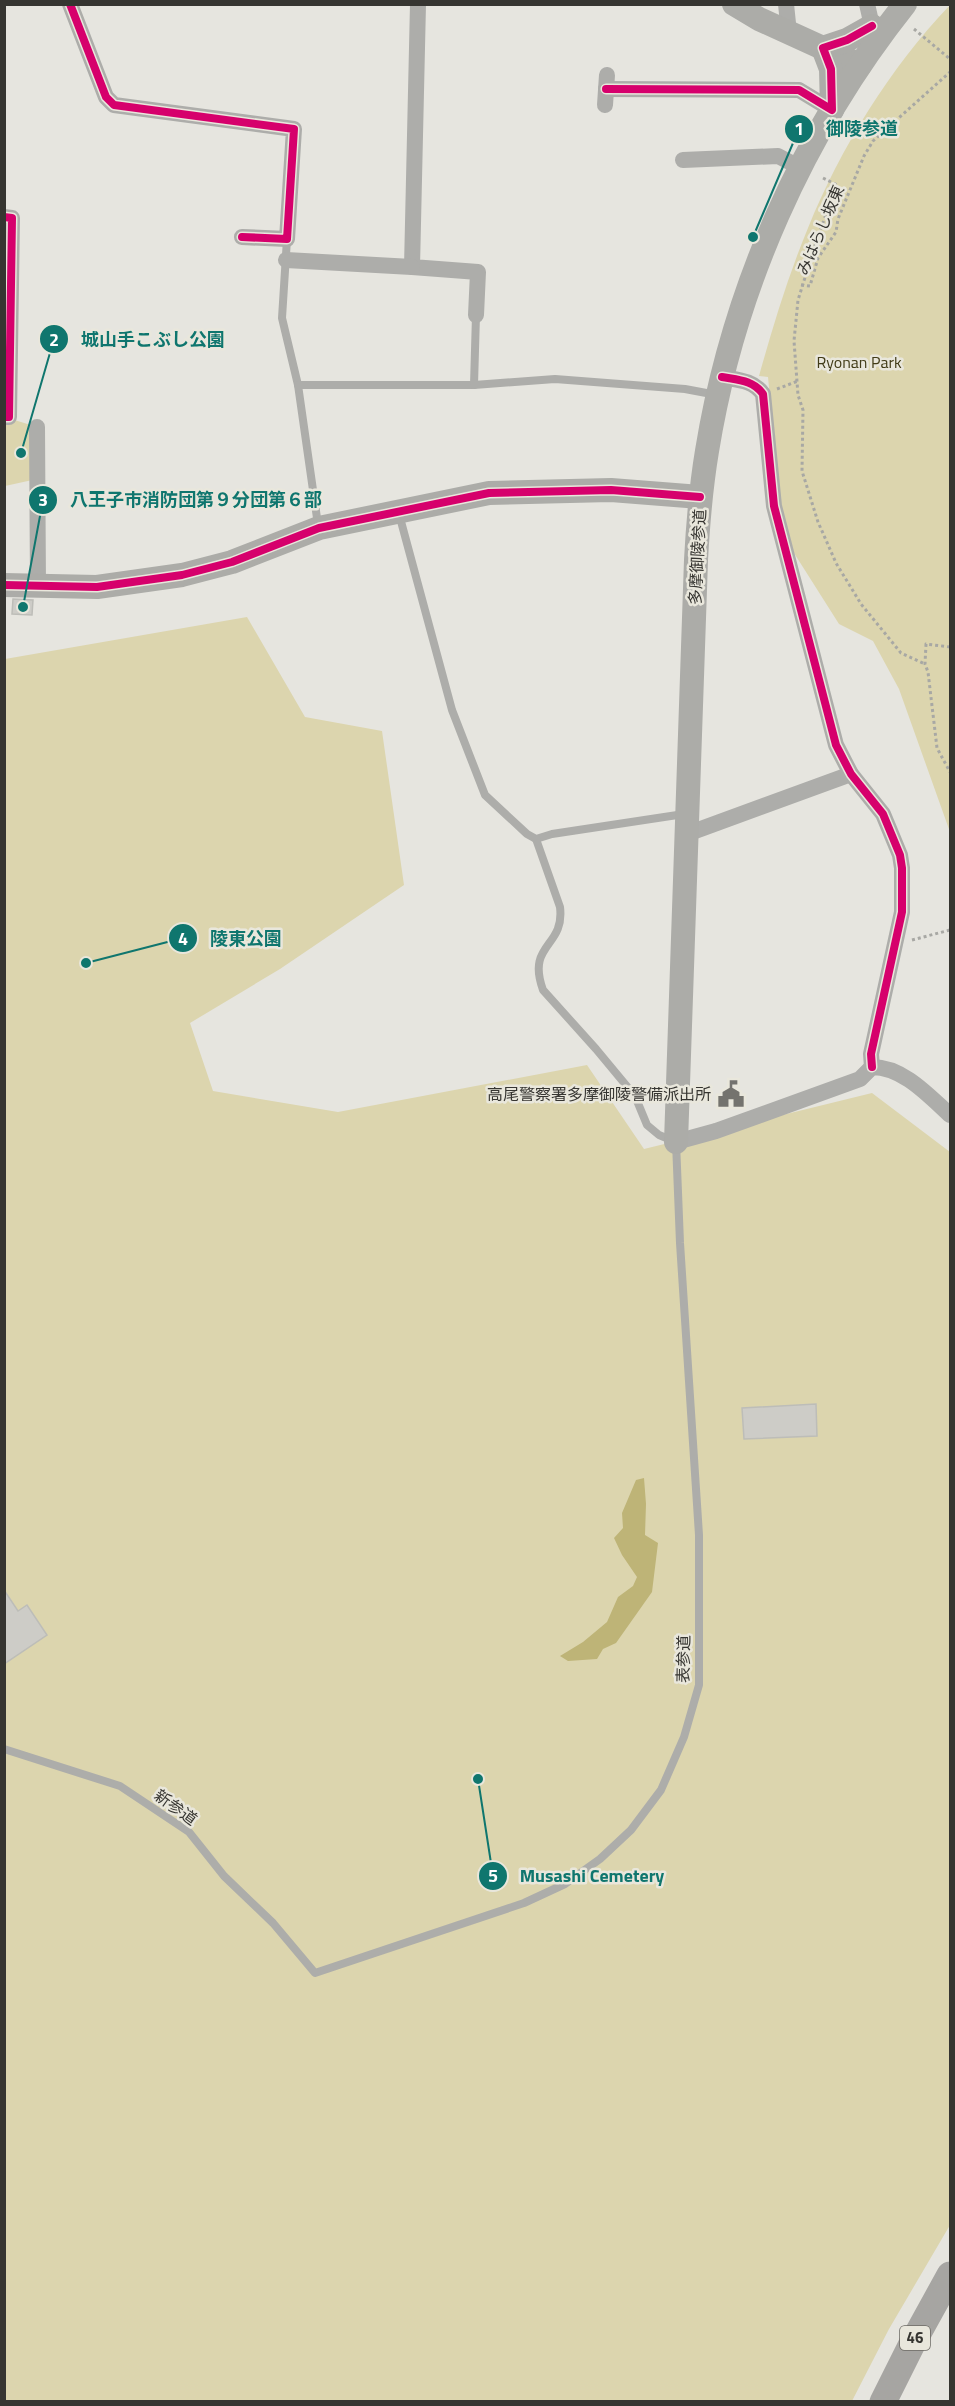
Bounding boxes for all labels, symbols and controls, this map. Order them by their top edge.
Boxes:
callout: 御陵参道 [784,111,910,147]
text: 1 [794,115,804,142]
text: 御陵参道 [825,115,898,142]
street label: みはらし坂東 [790,181,850,279]
callout: 城山手こぶし公園 [39,321,237,357]
text: 2 [49,326,59,353]
text: 城山手こぶし公園 [81,326,225,353]
park label: Ryonan Park [816,350,902,374]
callout: 八王子市消防団第９分団第６部 [28,482,334,518]
text: 3 [38,486,48,513]
text: 八王子市消防団第９分団第６部 [70,486,322,513]
street label: 多摩御陵参道 [683,508,711,606]
callout: 陵東公園 [168,920,294,956]
text: 4 [178,925,188,952]
text: 陵東公園 [210,925,282,952]
public building icon: 高尾警察署多摩御陵警備派出所 [716,1079,746,1109]
place label: 高尾警察署多摩御陵警備派出所 [487,1082,711,1106]
street label: 表参道 [671,1635,695,1683]
street label: 新参道 [150,1783,202,1831]
callout: Musashi Cemetery [478,1858,677,1894]
text: 5 [488,1862,498,1889]
text: Musashi Cemetery [520,1862,664,1889]
road number: 46 [900,2326,930,2350]

